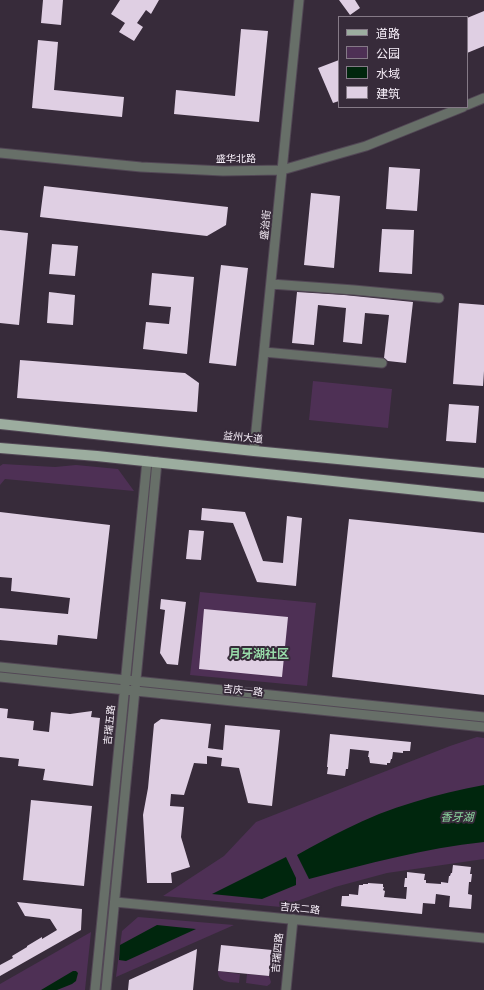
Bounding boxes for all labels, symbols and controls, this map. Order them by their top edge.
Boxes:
legend [338,16,468,108]
text: 道路 [376,26,400,41]
text: 公园 [376,46,400,61]
text: 水域 [376,66,400,81]
text: 建筑 [376,86,400,101]
street label: 盛华北路 [216,153,256,165]
street label: 盛治街 [258,209,274,241]
street label: 益州大道 [222,430,264,446]
district label: 月牙湖社区 [229,648,289,662]
street label: 吉庆一路 [222,683,264,699]
street label: 吉瑞五路 [102,704,118,746]
water label: 香牙湖 [441,811,473,825]
street label: 吉庆二路 [279,901,321,917]
street label: 吉瑞四路 [270,932,286,974]

